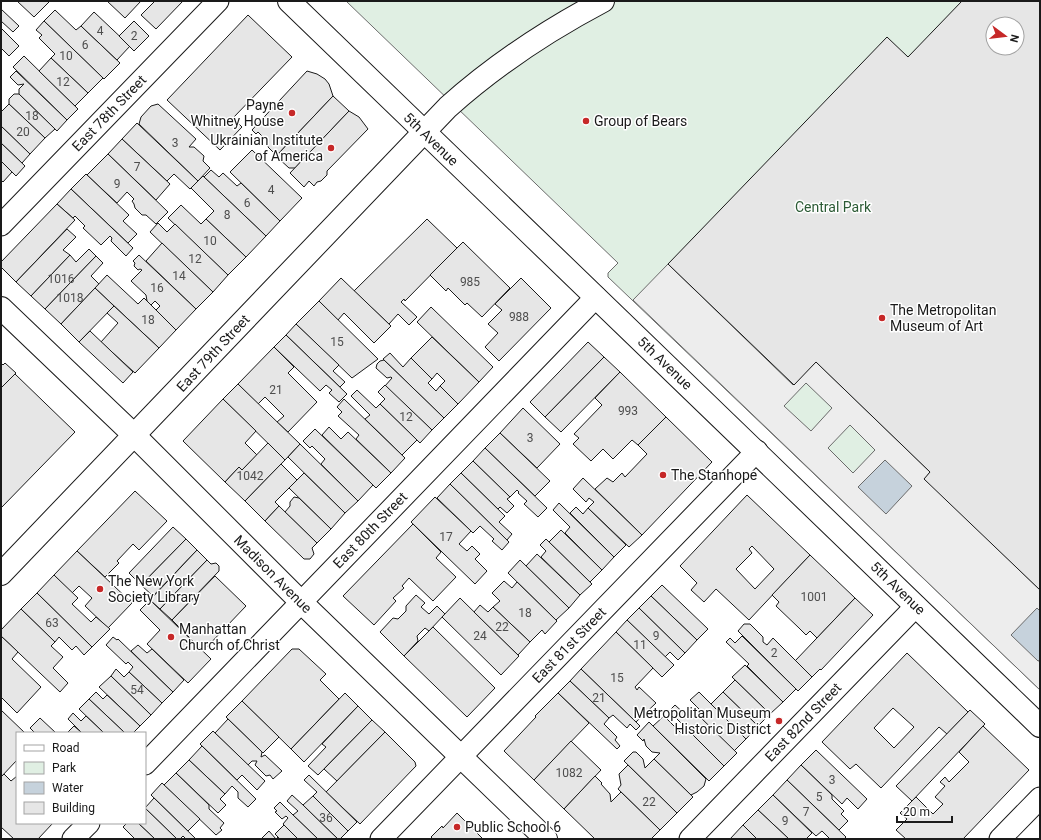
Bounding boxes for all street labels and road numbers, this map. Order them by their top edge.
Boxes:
street label: East 78th Street [69,71,150,154]
street label: 5th Avenue [400,109,462,169]
street label: East 79th Street [173,311,253,395]
street label: 5th Avenue [634,333,696,393]
street label: East 80th Street [330,488,411,571]
street label: Madison Avenue [231,532,315,616]
street label: 5th Avenue [867,558,929,618]
street label: East 81st Street [529,604,609,686]
street label: East 82nd Street [762,679,845,764]

